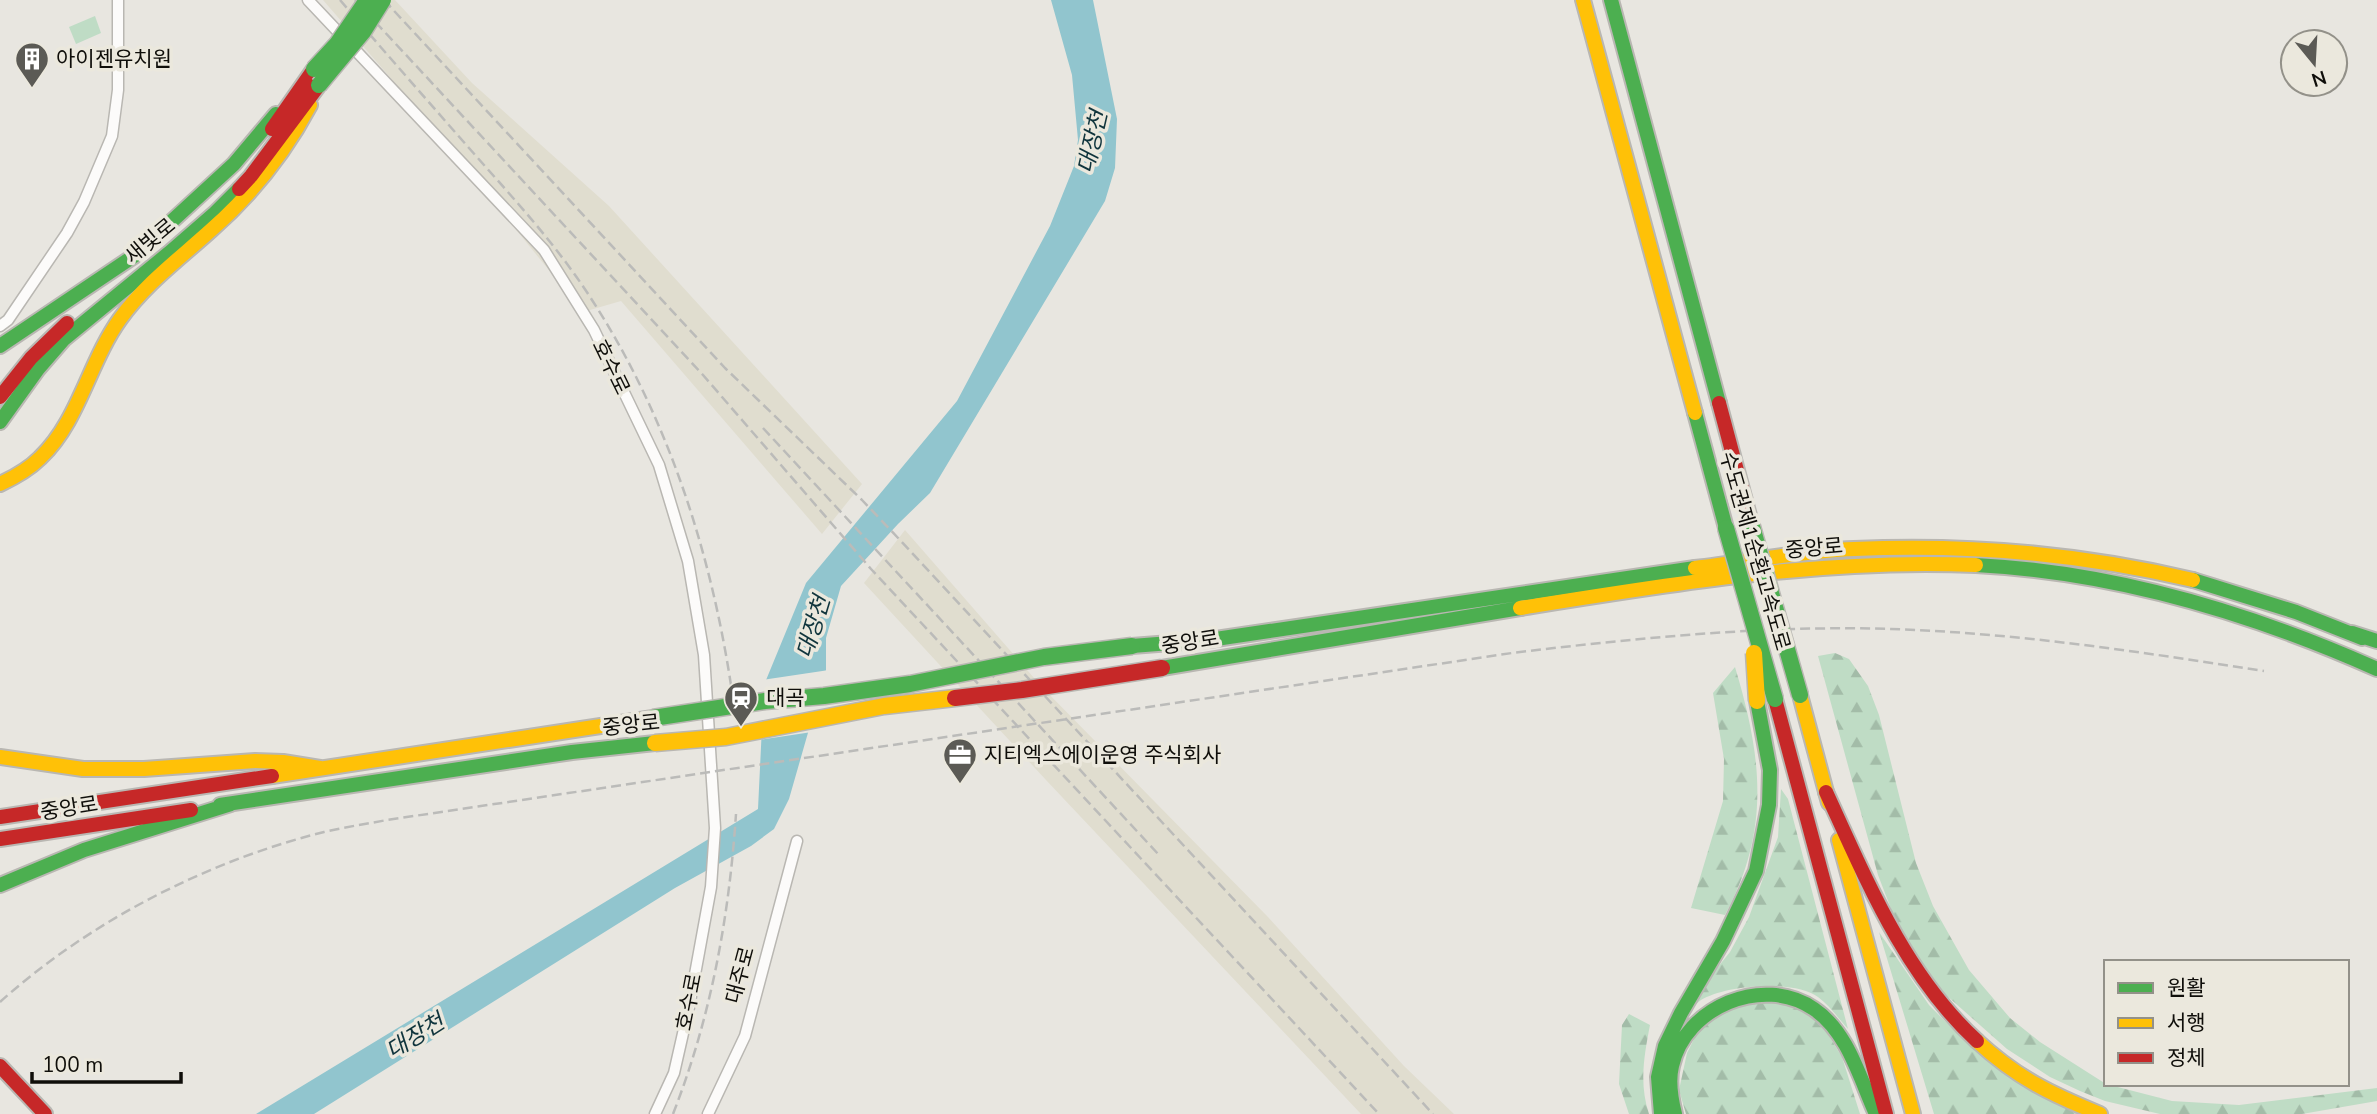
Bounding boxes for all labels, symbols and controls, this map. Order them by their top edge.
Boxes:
north arrow [2279,28,2349,98]
building icon: 아이젠유치원 [13,40,51,89]
place label: 아이젠유치원 [56,45,172,73]
text: N [2308,64,2330,93]
water label: 대장천 [1070,105,1115,177]
street label: 새빛로 [119,212,181,270]
street label: 호수로 [586,335,636,399]
street label: 수도권제1순환고속도로 [1713,448,1797,654]
street label: 중앙로 [1784,532,1844,564]
water label: 대장천 [789,590,838,662]
street label: 중앙로 [1159,624,1221,660]
station icon: 대곡 [722,679,760,728]
place label: 대곡 [766,684,805,712]
street label: 중앙로 [601,708,661,742]
office icon: 지티엑스에이운영 주식회사 [941,736,979,785]
place label: 지티엑스에이운영 주식회사 [984,741,1221,769]
street label: 중앙로 [38,790,100,826]
street label: 대주로 [719,943,761,1007]
legend [2104,960,2349,1086]
street label: 호수로 [670,971,708,1033]
text: 원활 [2167,974,2206,1002]
water label: 대장천 [380,1005,453,1066]
text: 서행 [2167,1009,2206,1037]
scale bar [32,1040,180,1084]
text: 정체 [2167,1044,2206,1072]
text: 100 m [42,1051,103,1079]

